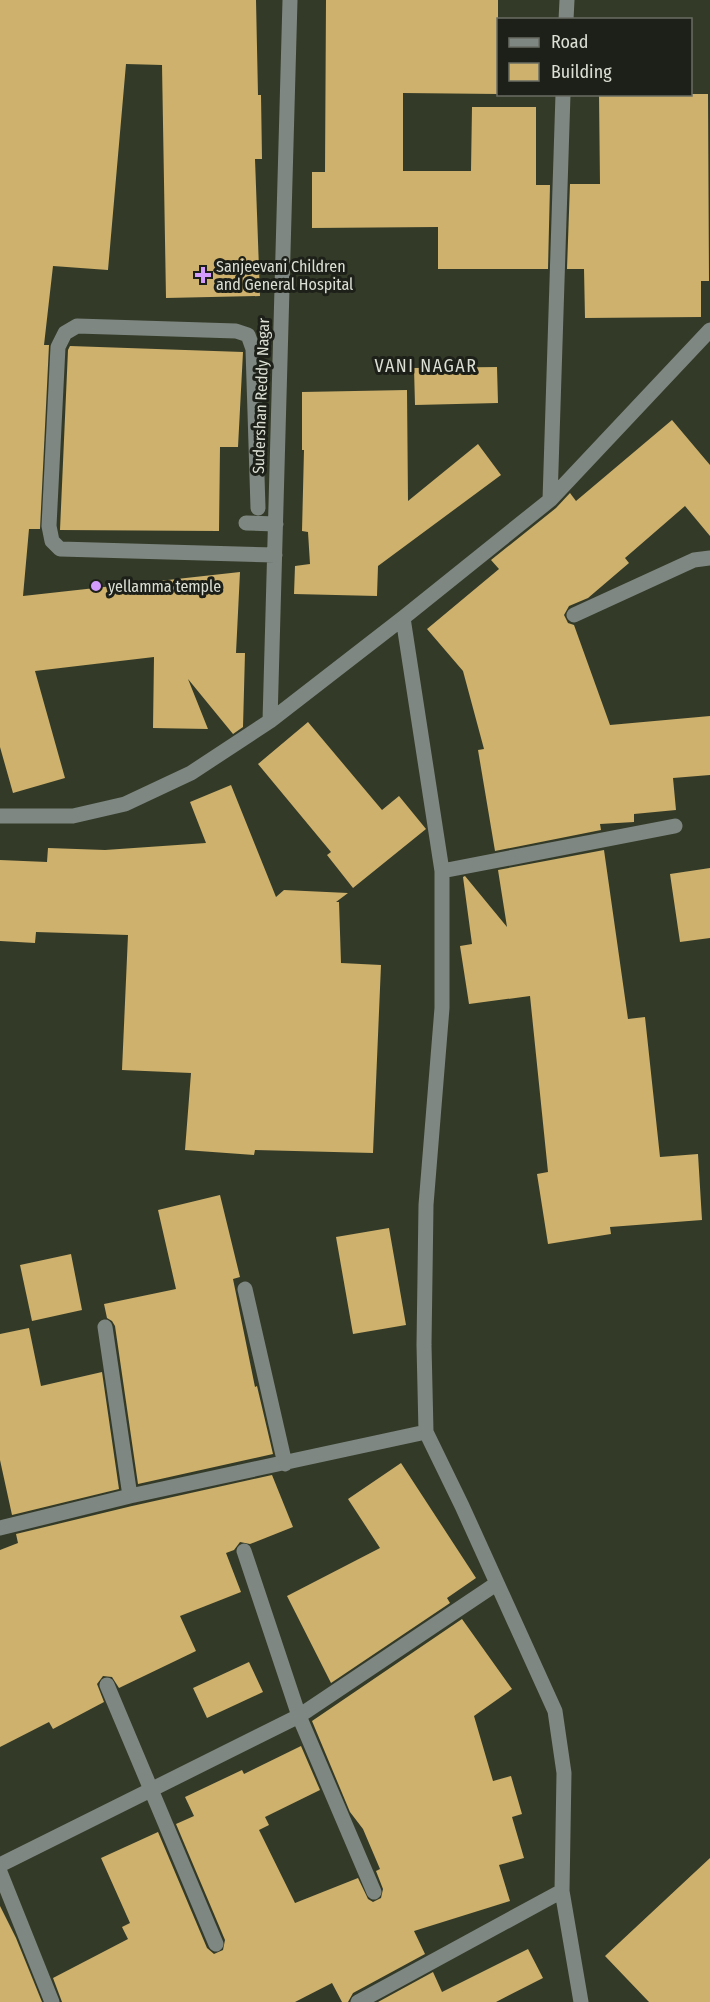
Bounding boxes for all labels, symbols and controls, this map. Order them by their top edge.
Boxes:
legend [497,18,692,96]
text: Road [551,31,588,53]
text: Building [551,61,612,83]
place label: Sanjeevani Children and General Hospital [216,257,353,294]
marker: Sanjeevani Children and General Hospital [194,266,212,284]
street label: Sudershan Reddy Nagar [249,317,273,474]
district label: VANI NAGAR [374,355,478,377]
place label: yellamma temple [108,577,221,596]
marker: yellamma temple [89,579,103,593]

